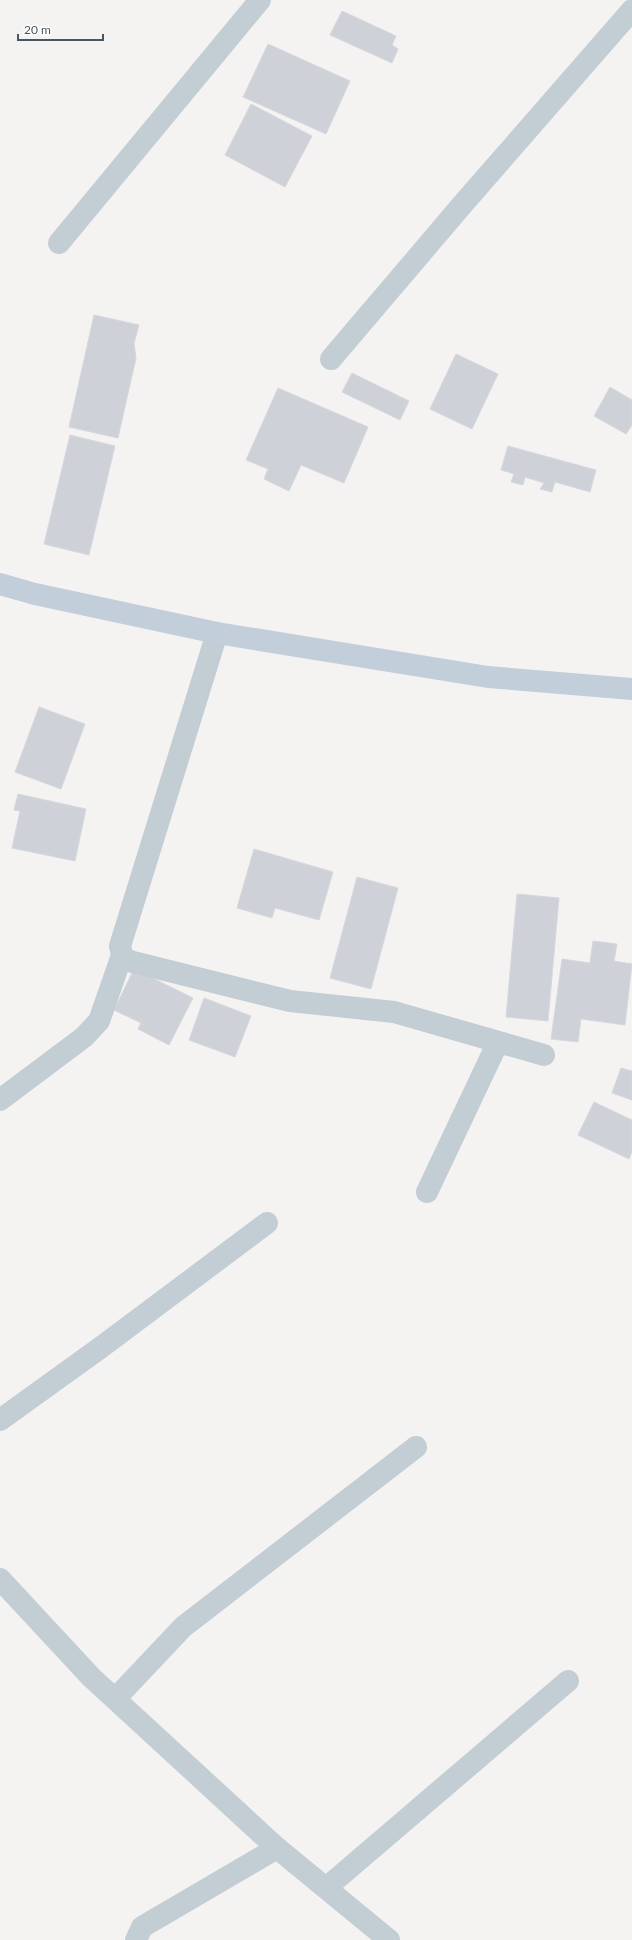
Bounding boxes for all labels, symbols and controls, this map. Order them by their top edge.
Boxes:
scale bar [18,16,103,42]
text: 20 m [24,22,51,37]

